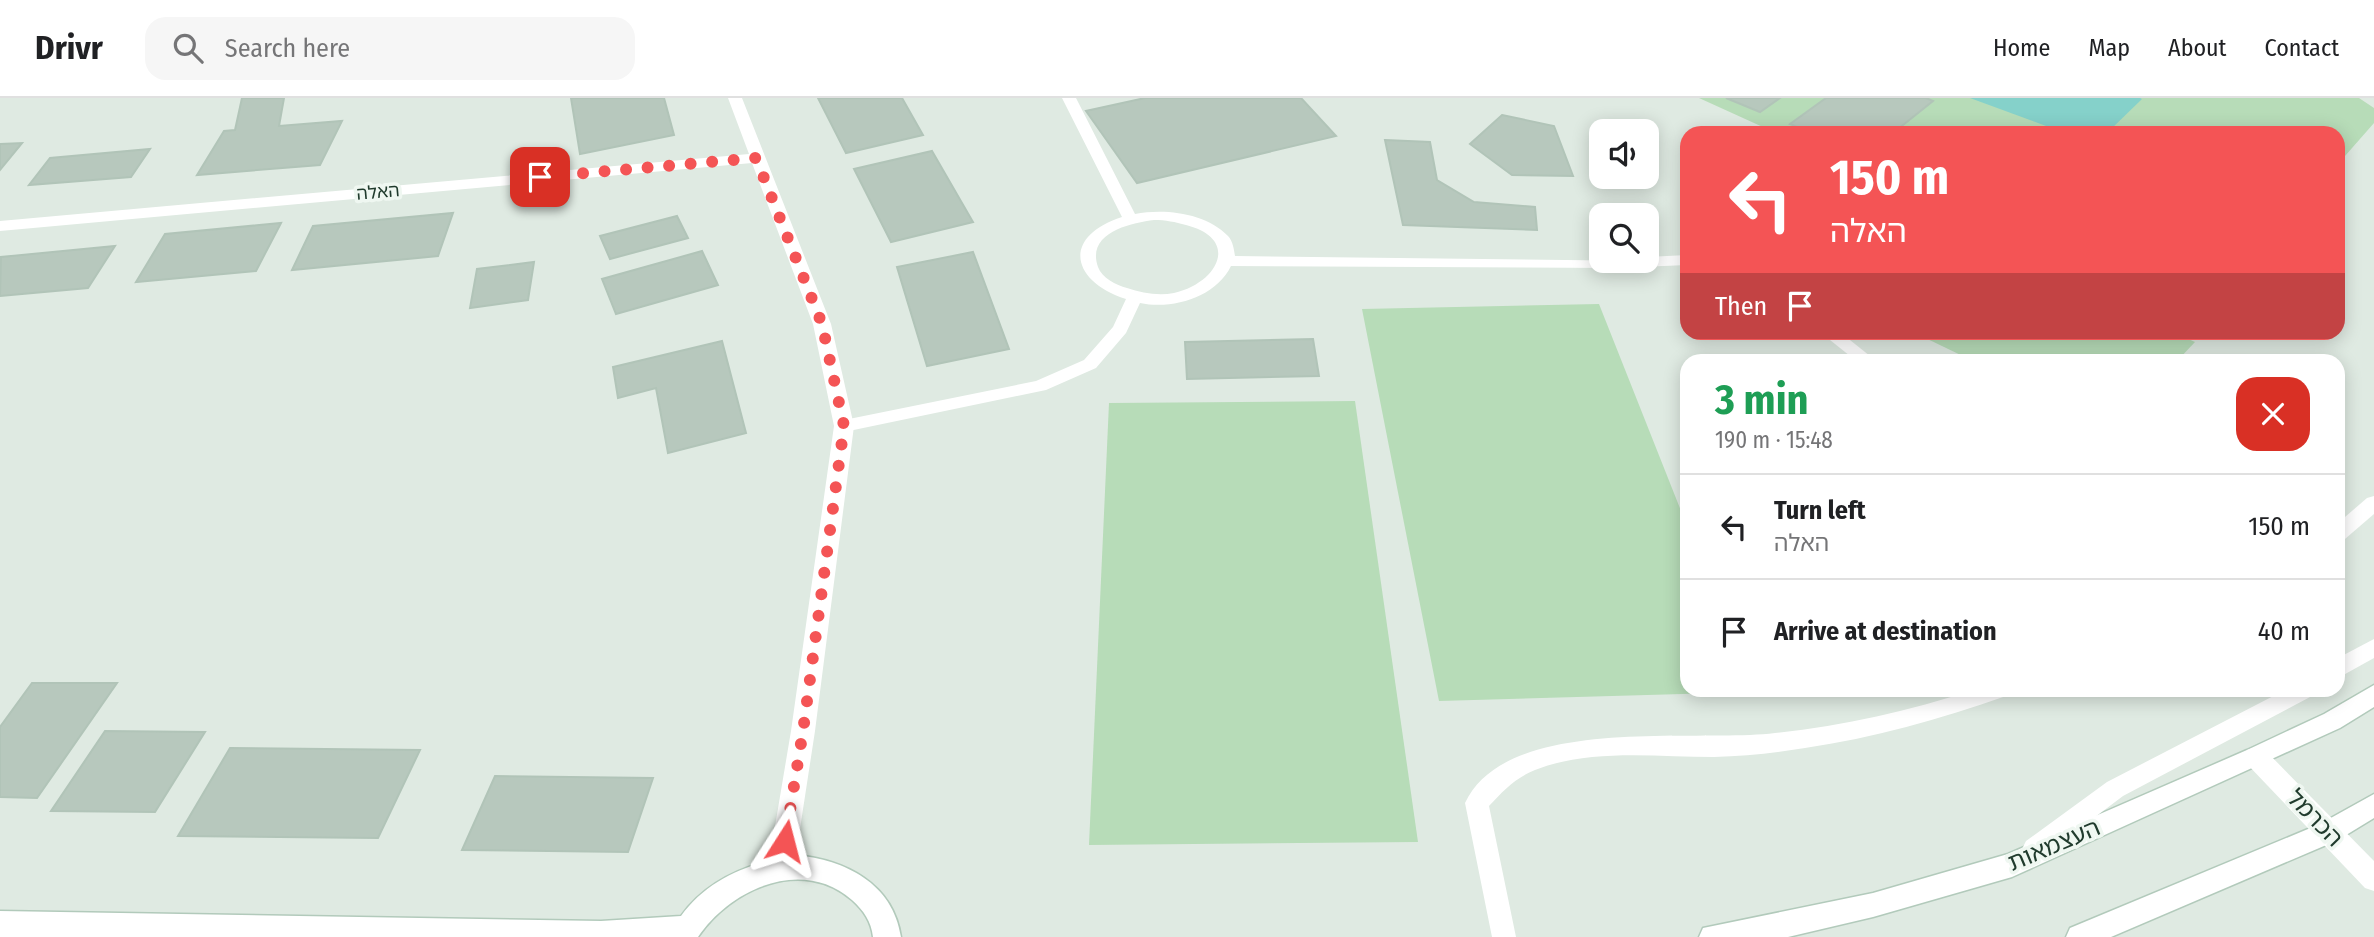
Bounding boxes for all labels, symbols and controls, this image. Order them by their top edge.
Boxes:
search box [145,17,635,80]
text: Drivr [35,28,103,68]
icon: search [169,29,207,67]
text: Search here [225,33,350,64]
text: Home [1993,34,2050,62]
text: Map [2088,34,2130,62]
text: About [2168,34,2226,62]
text: Contact [2264,34,2339,62]
map controls [1589,119,1659,273]
button: sound [1589,119,1659,189]
pin [510,147,570,207]
text: 150 m [1830,148,1949,207]
icon: left [1715,154,1806,245]
icon: arrive [521,158,559,196]
street label: האלה [356,179,400,205]
button: search [1589,203,1659,273]
text: האלה [1830,212,1907,250]
icon: arrive [1781,287,1819,325]
text: Then [1715,291,1767,322]
text: 3 min [1715,375,1809,425]
button: close [2236,377,2310,451]
text: 190 m · 15:48 [1715,426,1833,454]
text: Turn left [1774,495,1866,526]
icon: left [1715,508,1753,546]
text: 150 m [2248,511,2310,542]
text: האלה [1774,529,1829,557]
icon: arrive [1715,613,1753,651]
text: Arrive at destination [1774,616,1997,647]
text: 40 m [2258,616,2310,647]
street label: הכרמל [2281,784,2349,852]
position arrow [748,804,822,878]
street label: העצמאות [2004,813,2104,877]

